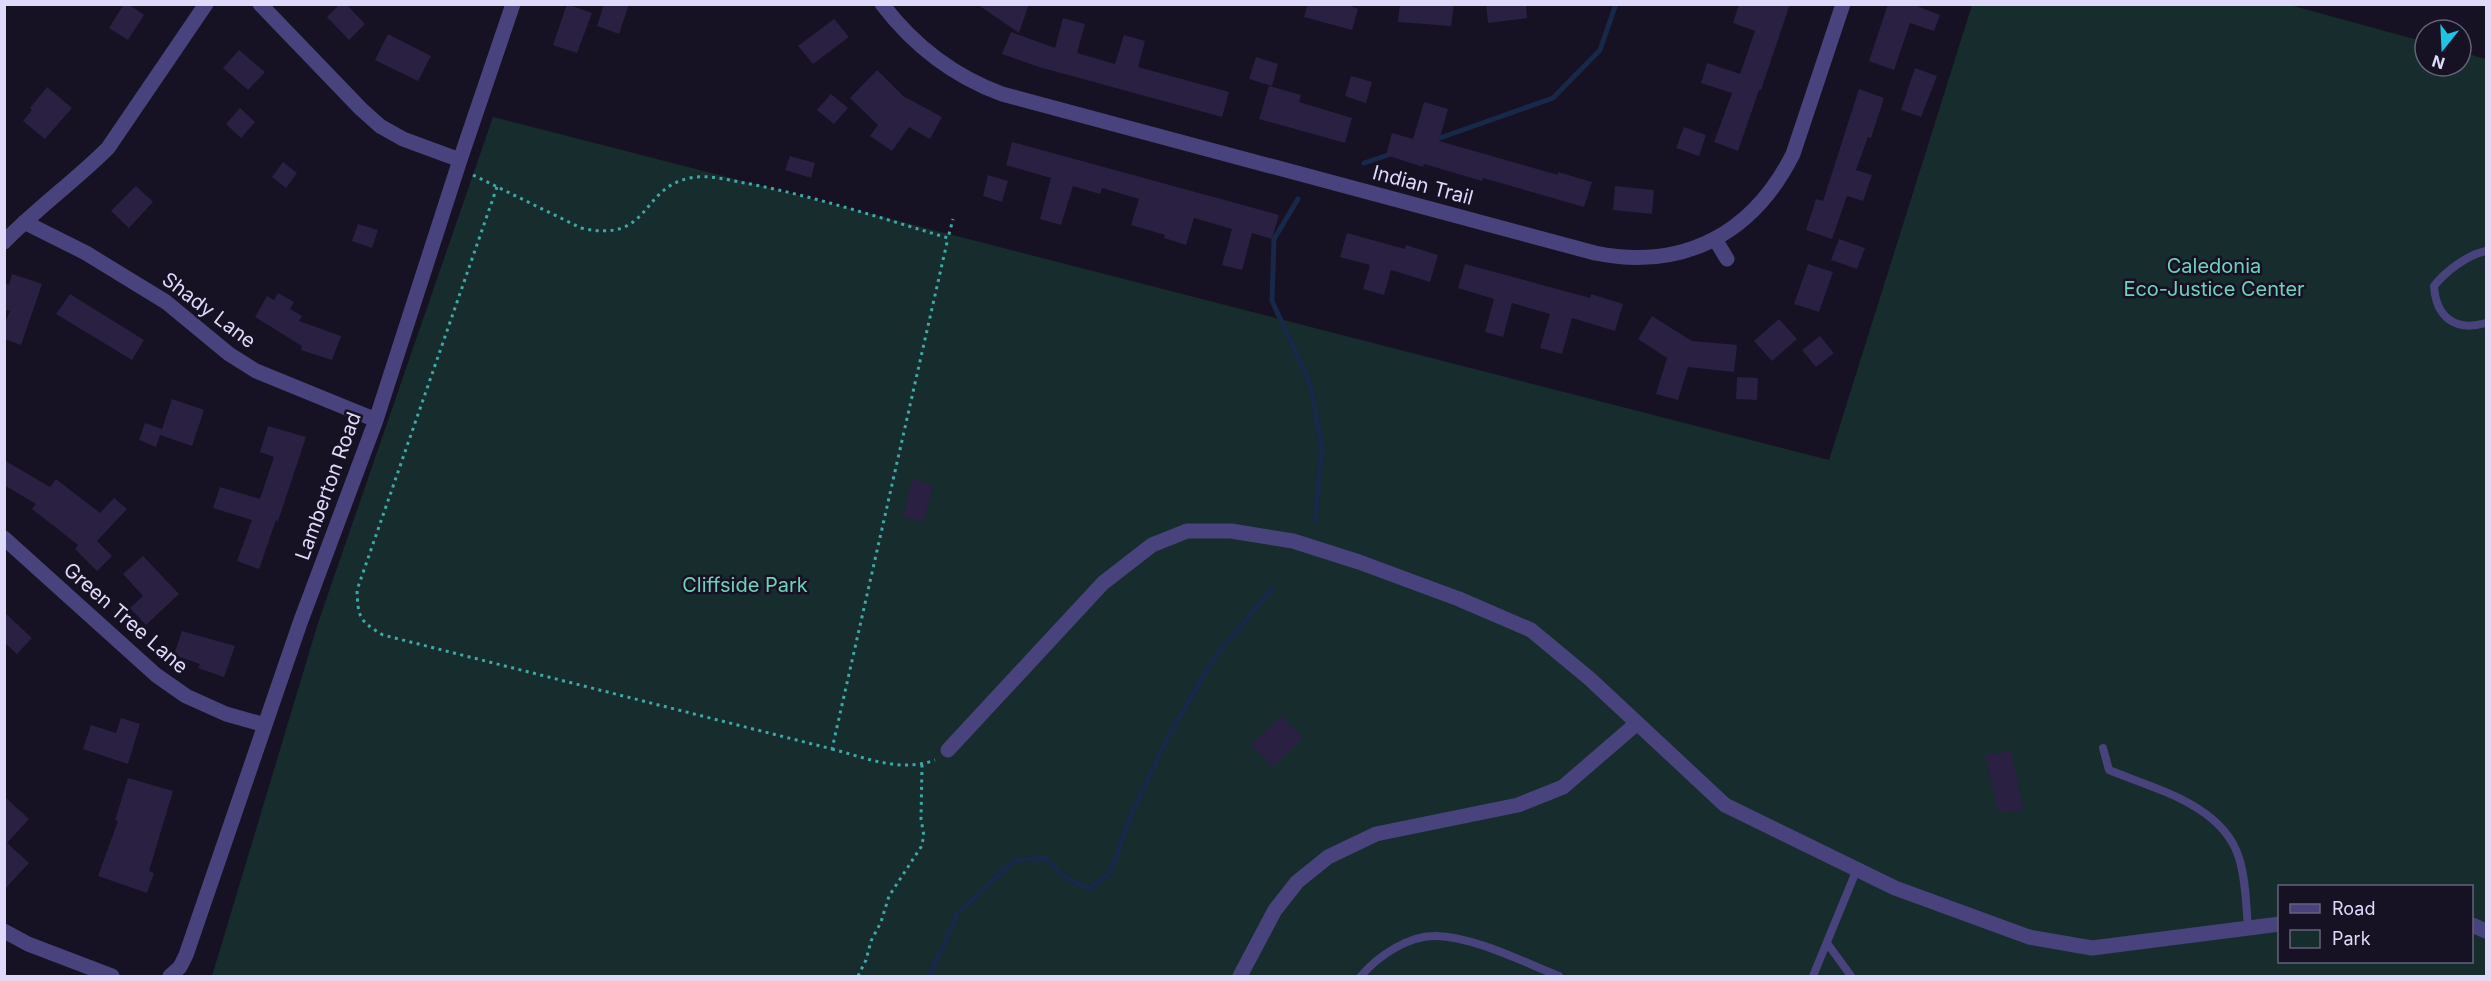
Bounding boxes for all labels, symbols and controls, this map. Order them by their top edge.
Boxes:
north arrow [2413,18,2473,78]
text: N [2429,51,2447,74]
street label: Indian Trail [1370,160,1476,210]
park label: Caledonia Eco-Justice Center [2123,254,2305,301]
street label: Shady Lane [157,267,261,353]
street label: Lamberton Road [290,409,366,563]
street label: Green Tree Lane [59,557,193,679]
park label: Cliffside Park [682,573,808,597]
legend [2278,885,2473,963]
text: Road [2332,898,2375,919]
text: Park [2332,928,2371,949]

